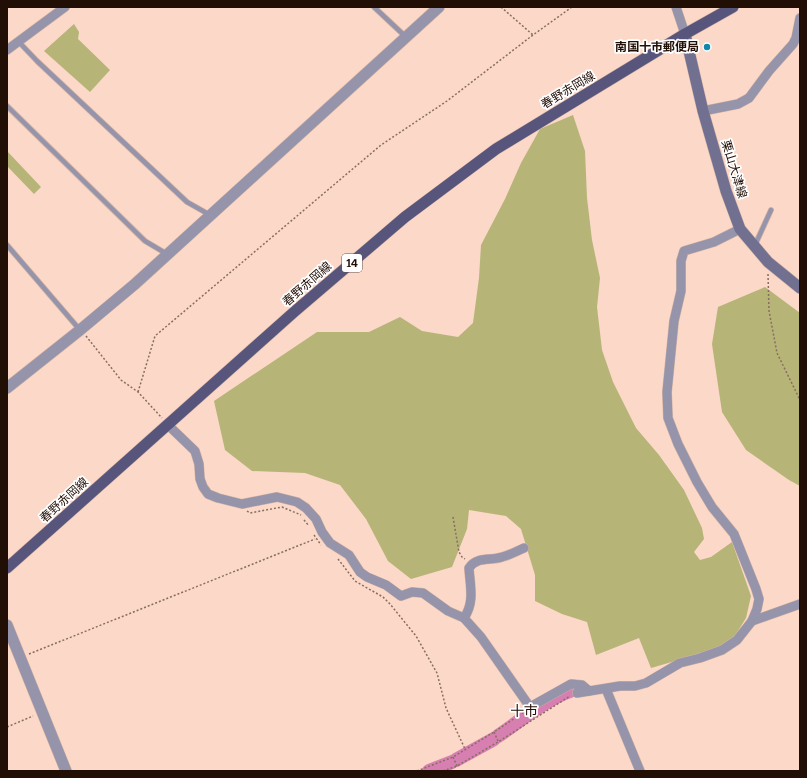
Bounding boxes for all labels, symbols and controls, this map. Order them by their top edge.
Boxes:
place label: 南国十市郵便局 [615,40,699,54]
marker: 南国十市郵便局 [702,42,712,52]
street label: 春野赤岡線 [539,69,597,111]
street label: 栗山大津線 [719,138,749,200]
road number: 14 [342,254,362,272]
street label: 春野赤岡線 [280,259,334,309]
street label: 春野赤岡線 [37,475,91,525]
district label: 十市 [510,703,538,720]

